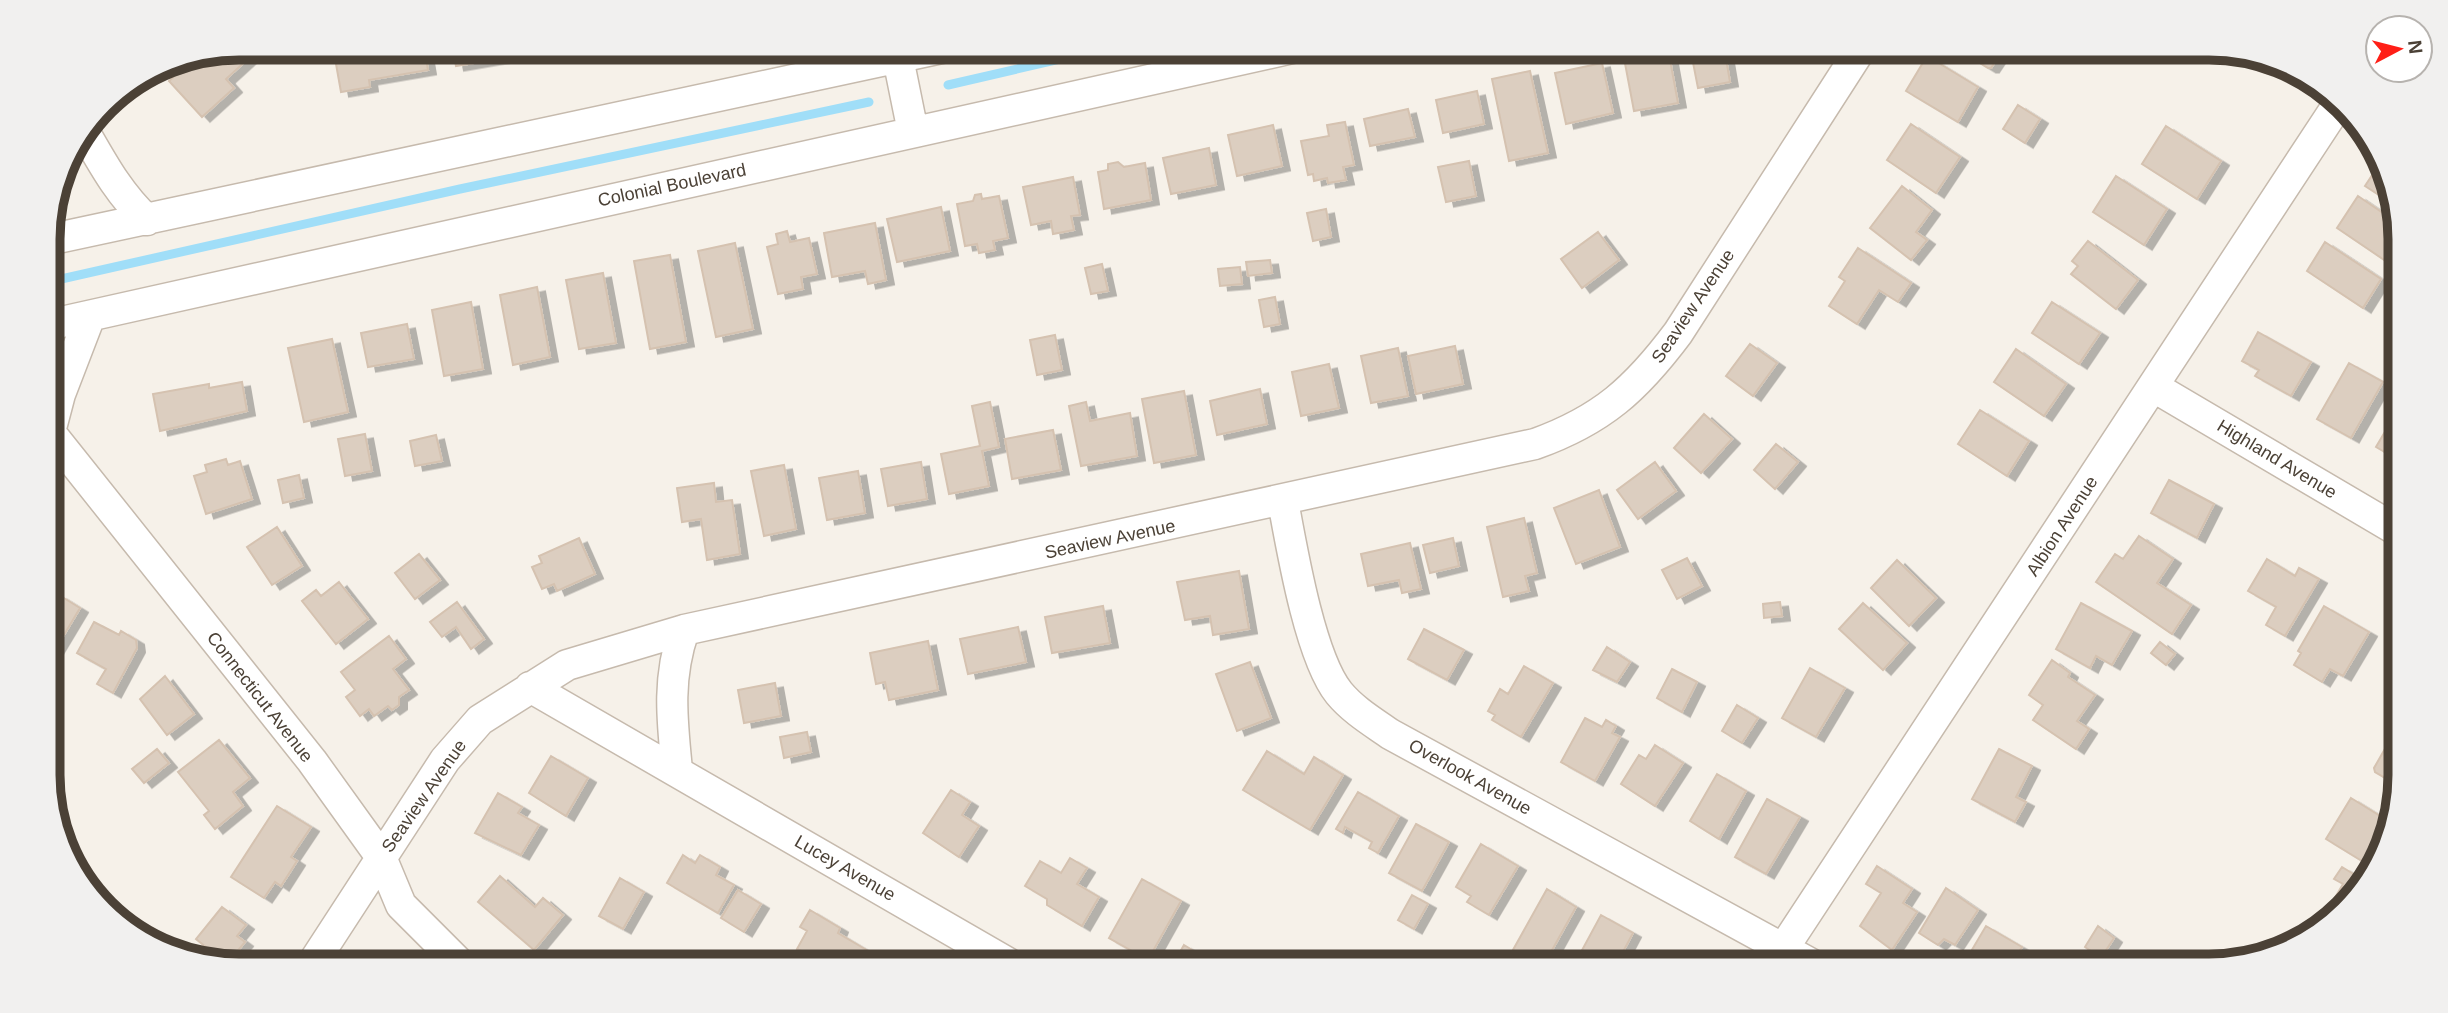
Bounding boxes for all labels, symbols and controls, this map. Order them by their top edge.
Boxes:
north arrow [2364,14,2434,84]
text: N [2404,39,2427,55]
street label: Colonial Boulevard [596,160,748,210]
street label: Seaview Avenue [1648,245,1738,367]
street label: Highland Avenue [2214,415,2340,503]
street label: Albion Avenue [2022,472,2102,580]
street label: Seaview Avenue [1043,515,1177,563]
street label: Connecticut Avenue [203,628,317,766]
street label: Overlook Avenue [1405,735,1535,819]
street label: Seaview Avenue [378,736,470,856]
street label: Lucey Avenue [791,831,899,905]

